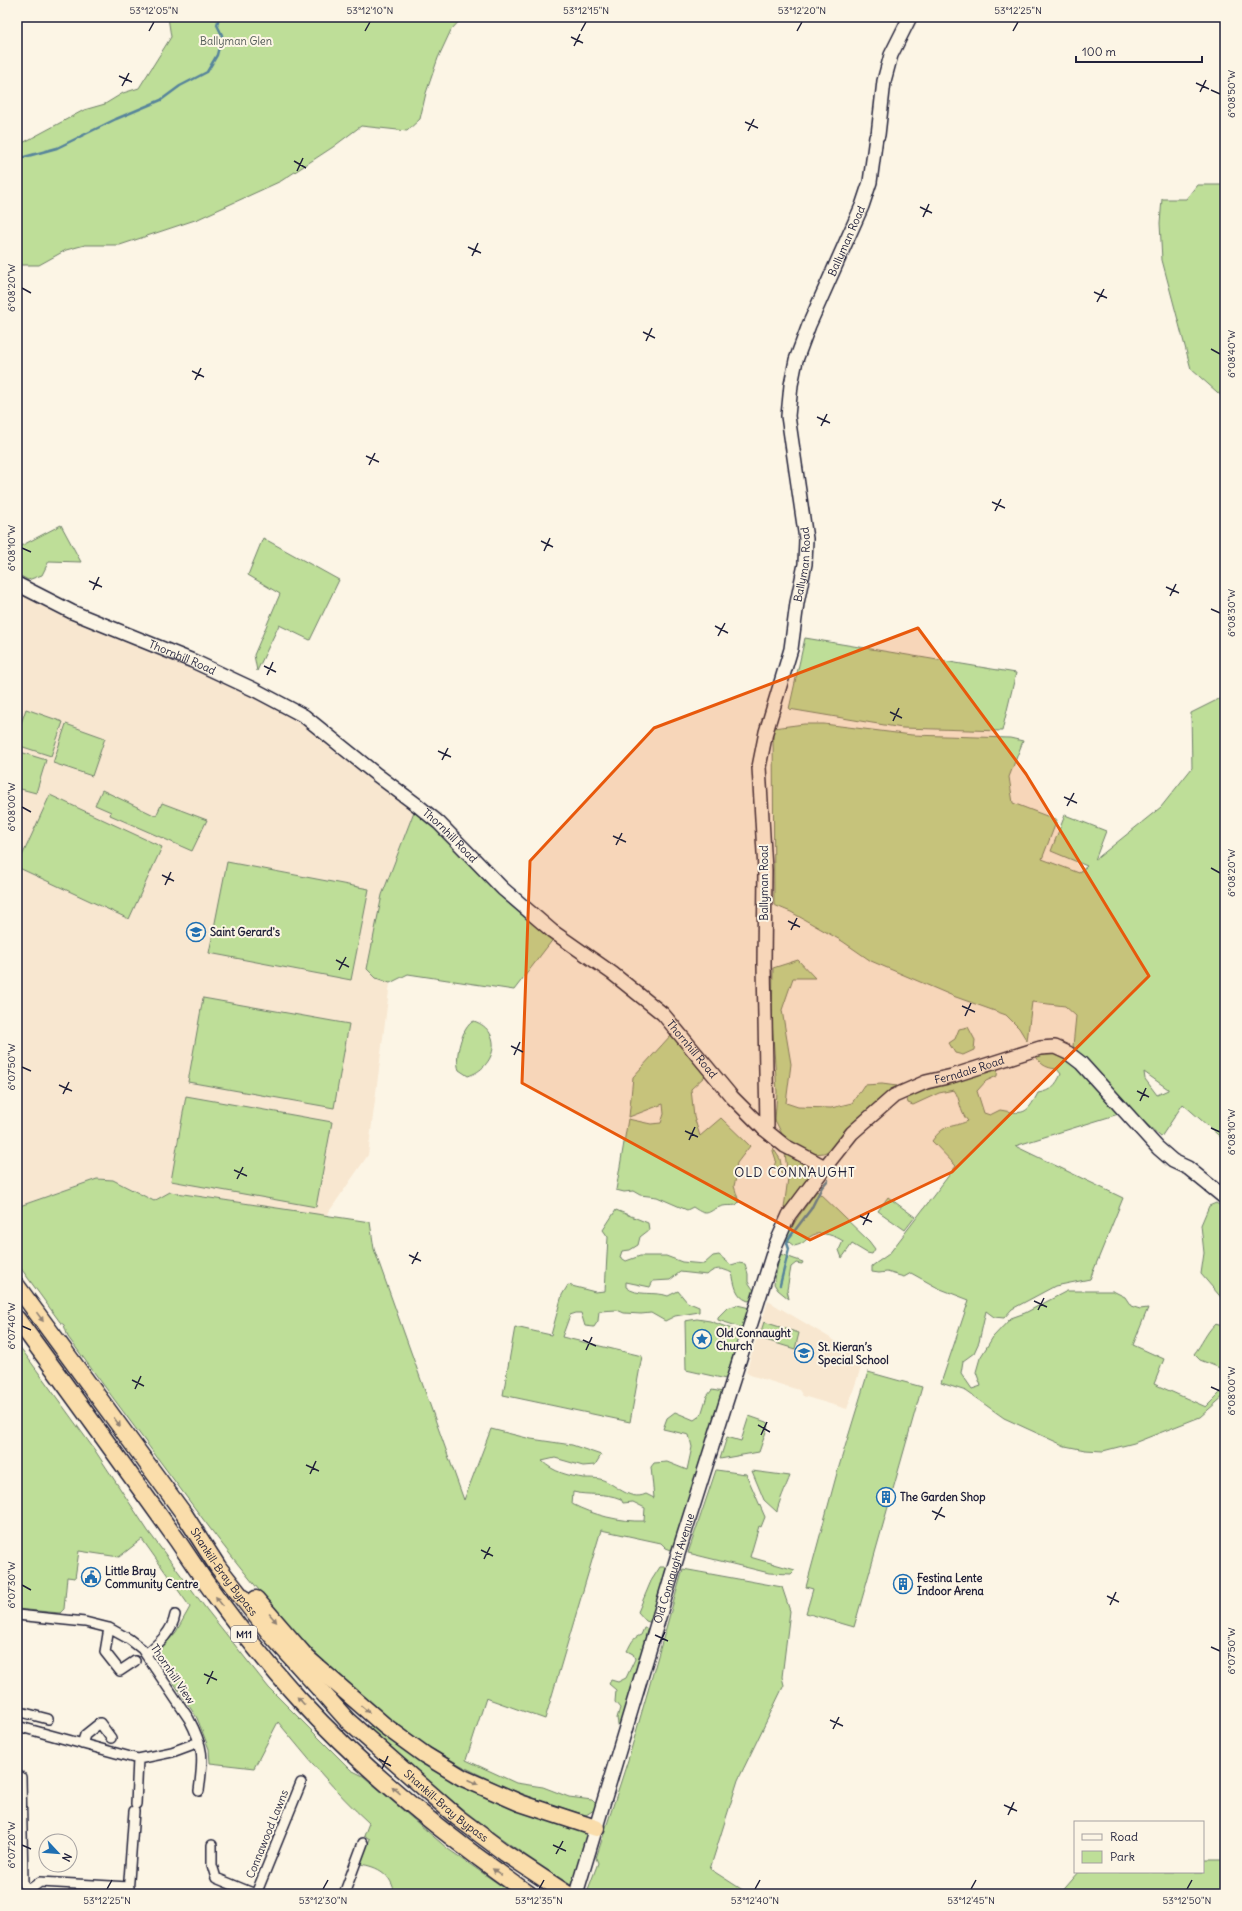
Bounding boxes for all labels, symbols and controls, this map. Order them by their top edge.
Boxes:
text: 53°12'05"N [130,4,178,17]
text: 53°12'10"N [347,4,394,17]
text: 53°12'15"N [563,4,609,17]
text: 53°12'20"N [778,4,826,17]
text: 53°12'25"N [994,4,1042,17]
park label: Ballyman Glen [200,34,272,48]
scale bar [1076,38,1202,64]
text: 100 m [1082,44,1116,59]
text: 6°08'50"W [1225,70,1238,118]
street label: Ballyman Road [825,203,868,278]
text: 6°08'20"W [5,264,18,312]
text: 6°08'40"W [1225,330,1238,378]
text: 6°08'10"W [5,525,18,571]
street label: Ballyman Road [790,526,813,603]
text: 6°08'30"W [1225,589,1238,637]
street label: Thornhill Road [147,637,219,678]
text: 6°08'00"W [5,782,18,832]
street label: Thornhill Road [420,805,481,866]
street label: Ballyman Road [757,845,771,921]
text: 6°08'20"W [1225,849,1238,897]
school or university icon: Saint Gerard's [185,921,207,943]
place label: Saint Gerard's [210,925,280,939]
street label: Thornhill Road [664,1017,721,1081]
text: 6°07'50"W [5,1043,18,1091]
street label: Ferndale Road [933,1053,1006,1087]
text: 6°08'10"W [1225,1109,1238,1155]
district label: OLD CONNAUGHT [734,1164,856,1181]
text: 6°07'40"W [5,1303,18,1349]
one-way arrow [36,1312,44,1323]
place label: Old Connaught Church [716,1326,791,1353]
place icon: Old Connaught Church [691,1328,713,1350]
place label: St. Kieran’s Special School [818,1340,889,1368]
school or university icon: St. Kieran’s Special School [793,1342,815,1364]
text: 6°08'00"W [1225,1366,1238,1416]
one-way arrow [112,1417,121,1428]
building icon: The Garden Shop [875,1486,897,1508]
place label: The Garden Shop [900,1490,985,1505]
street label: Old Connaught Avenue [651,1512,697,1625]
street label: Shankill-Bray Bypass [188,1525,261,1619]
text: 6°07'30"W [5,1561,18,1609]
place label: Little Bray Community Centre [105,1564,198,1592]
public building icon: Little Bray Community Centre [80,1566,102,1588]
place label: Festina Lente Indoor Arena [917,1571,985,1598]
building icon: Festina Lente Indoor Arena [892,1573,914,1595]
one-way arrow [215,1596,223,1606]
one-way arrow [268,1613,277,1624]
road number: M11 [231,1626,257,1642]
text: 6°07'50"W [1225,1627,1238,1675]
street label: Thornhill View [148,1641,198,1707]
one-way arrow [297,1696,306,1706]
one-way arrow [360,1705,371,1714]
street label: Shankill-Bray Bypass [401,1767,491,1845]
one-way arrow [467,1779,478,1785]
one-way arrow [391,1786,401,1795]
street label: Connawood Lawns [243,1788,291,1880]
legend [1074,1821,1204,1873]
text: 6°07'20"W [5,1822,18,1868]
text: Road [1110,1829,1138,1844]
north arrow [38,1833,78,1873]
text: Park [1110,1849,1135,1864]
text: N [59,1851,75,1864]
one-way arrow [492,1868,502,1876]
text: 53°12'25"N [83,1894,131,1907]
text: 53°12'30"N [299,1894,347,1907]
text: 53°12'35"N [515,1894,563,1907]
text: 53°12'40"N [731,1894,779,1907]
text: 53°12'45"N [947,1894,995,1907]
text: 53°12'50"N [1163,1894,1211,1907]

